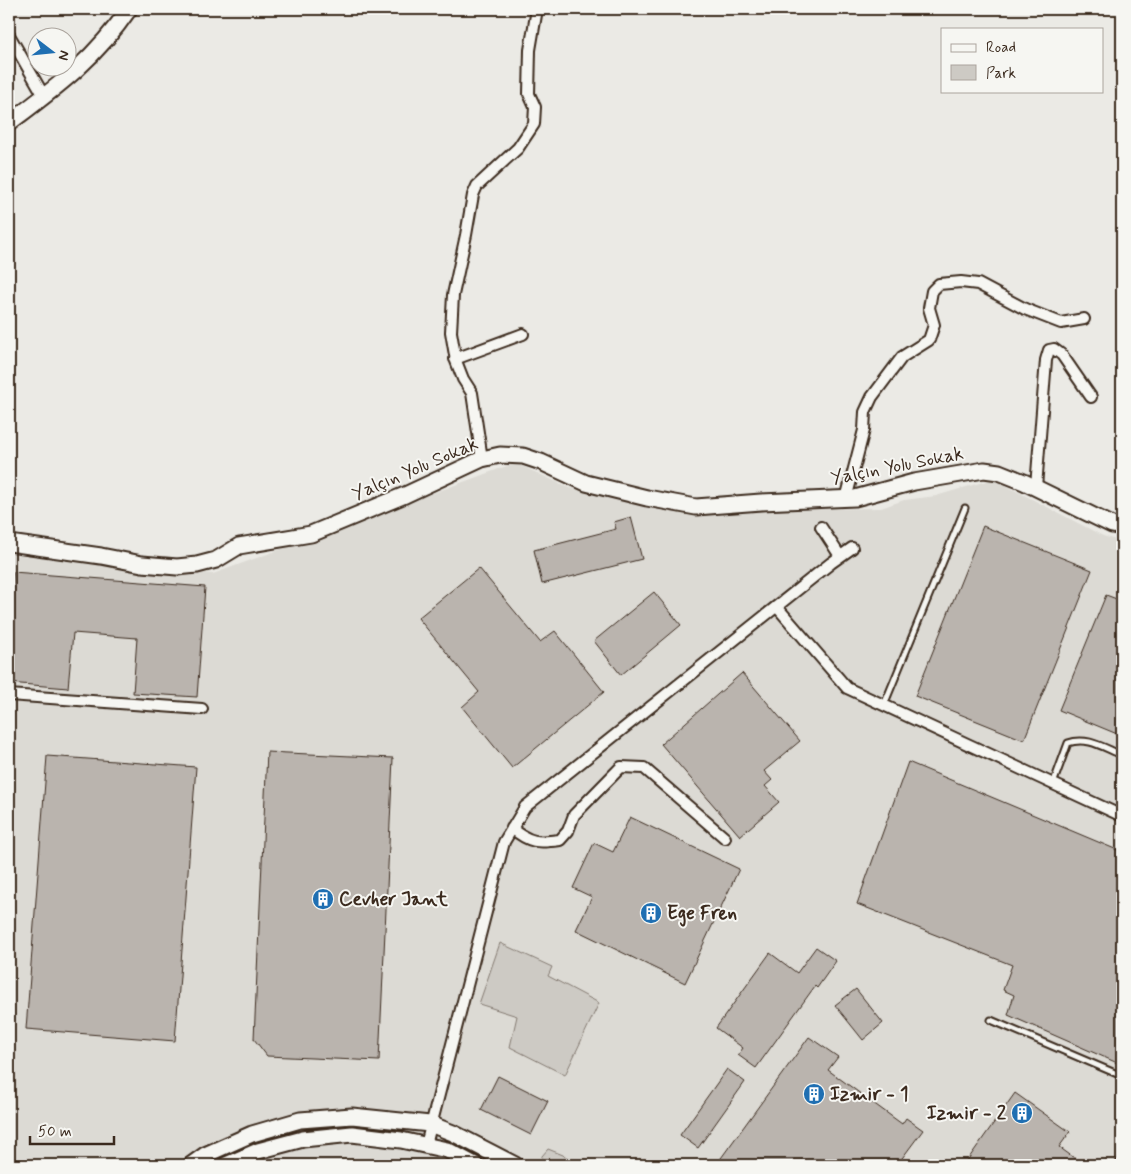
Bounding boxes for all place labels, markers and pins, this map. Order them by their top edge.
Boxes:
building icon: Cevher Jant [311,887,335,911]
place label: Cevher Jant [339,887,448,912]
building icon: Ege Fren [639,901,663,925]
place label: Ege Fren [667,901,737,927]
building icon: Izmir - 1 [802,1082,826,1106]
place label: Izmir - 1 [830,1082,909,1107]
place label: Izmir - 2 [927,1101,1007,1126]
building icon: Izmir - 2 [1010,1101,1034,1125]

